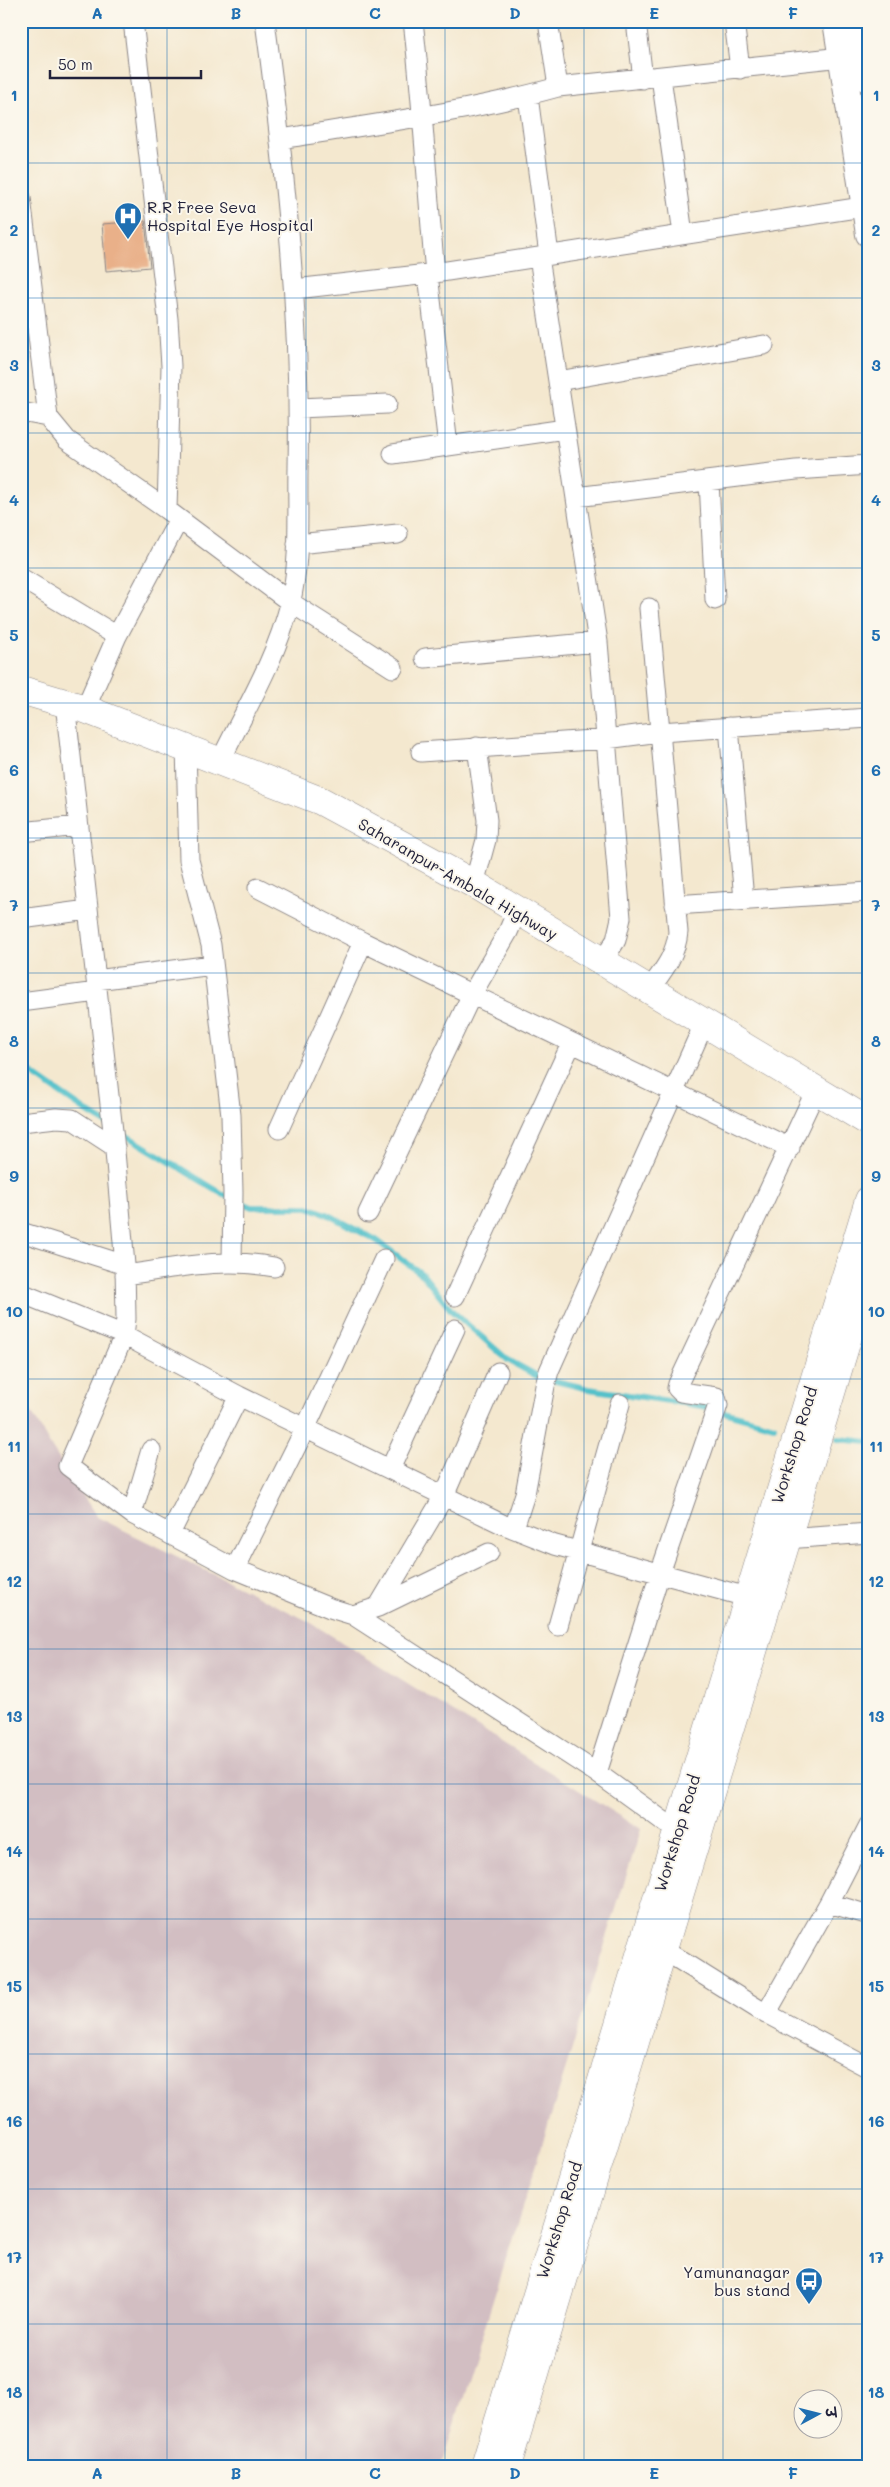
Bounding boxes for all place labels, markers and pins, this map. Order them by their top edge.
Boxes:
place label: R.R Free Seva Hospital Eye Hospital [147,196,314,235]
hospital icon: R.R Free Seva Hospital Eye Hospital [113,201,143,240]
place label: Yamunanagar bus stand [683,2261,790,2300]
bus stop icon: Yamunanagar bus stand [794,2266,824,2305]

